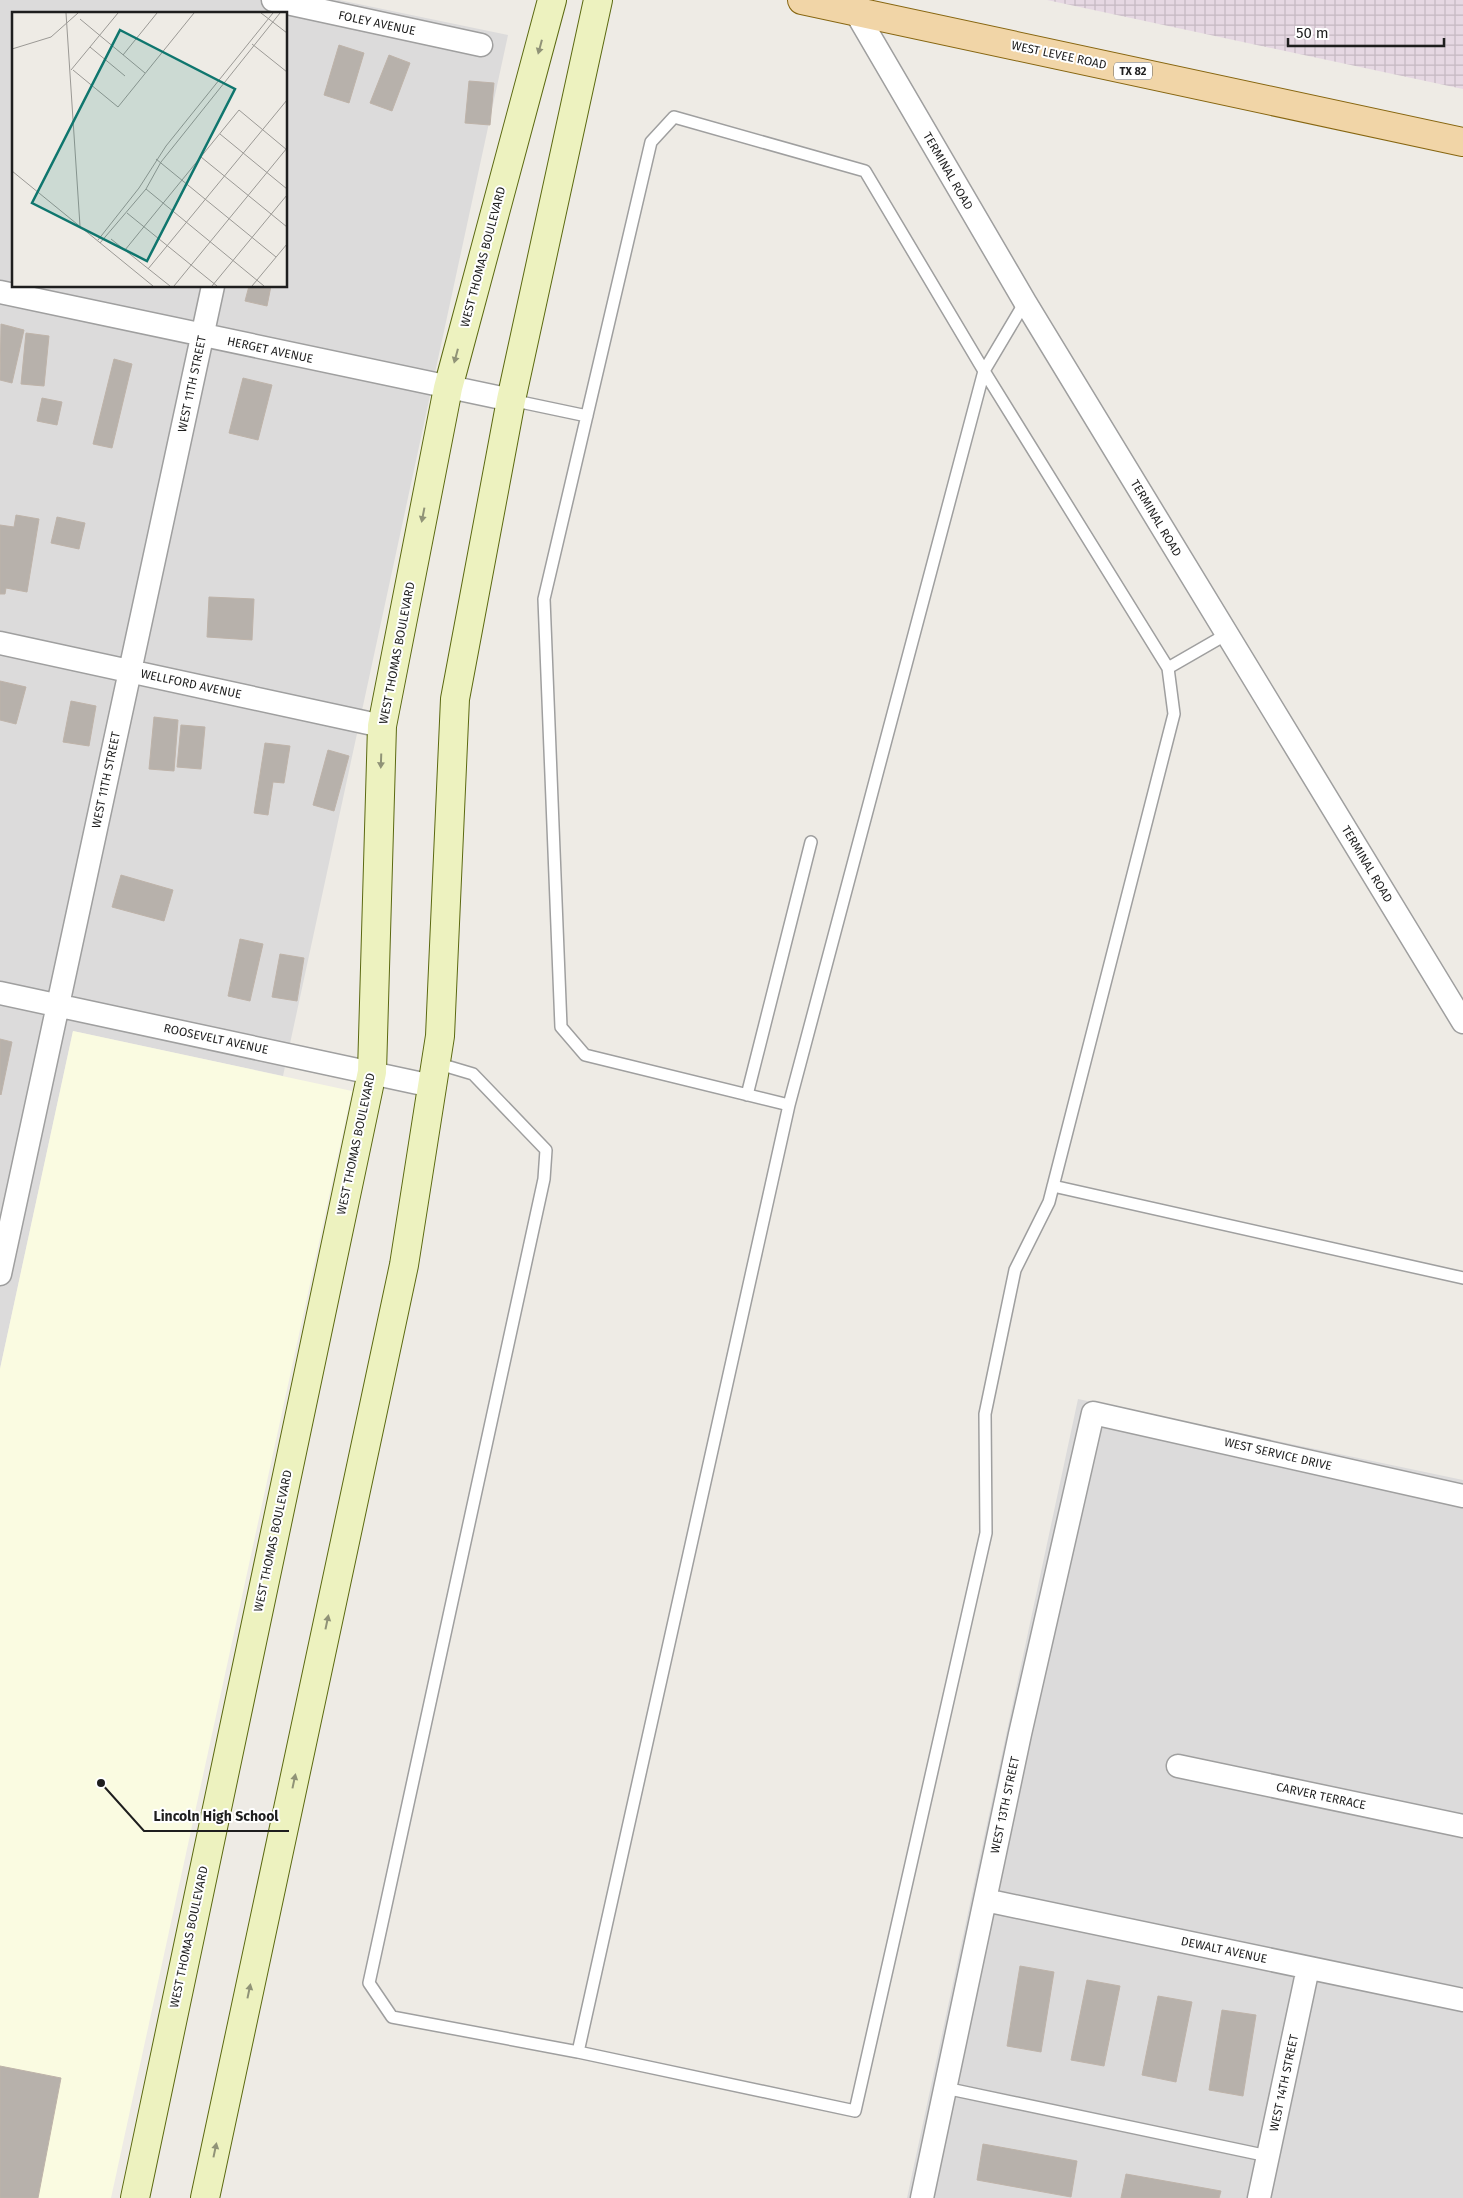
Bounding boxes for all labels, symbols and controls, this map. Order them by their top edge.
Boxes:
street label: FOLEY AVENUE [337,8,417,38]
inset map [12,12,288,288]
scale bar [1288,15,1444,47]
text: 50 m [1296,24,1329,42]
street label: WEST LEVEE ROAD [1010,38,1108,72]
one-way arrow [535,40,543,55]
road number: TX 82 [1114,62,1152,80]
street label: TERMINAL ROAD [920,130,976,212]
street label: WEST THOMAS BOULEVARD [458,185,509,329]
street label: WEST 11TH STREET [175,334,209,434]
street label: HERGET AVENUE [226,334,314,366]
one-way arrow [452,349,460,364]
street label: TERMINAL ROAD [1128,477,1185,559]
one-way arrow [419,507,427,523]
street label: WEST THOMAS BOULEVARD [376,580,418,725]
street label: WELLFORD AVENUE [139,666,243,702]
street label: WEST 11TH STREET [89,730,123,830]
one-way arrow [377,753,385,769]
street label: TERMINAL ROAD [1339,823,1396,905]
street label: ROOSEVELT AVENUE [162,1021,270,1057]
street label: WEST THOMAS BOULEVARD [334,1072,378,1216]
street label: WEST SERVICE DRIVE [1223,1435,1333,1473]
street label: WEST THOMAS BOULEVARD [251,1469,295,1613]
one-way arrow [324,1614,332,1630]
street label: WEST 13TH STREET [988,1754,1022,1855]
one-way arrow [290,1773,298,1789]
street label: CARVER TERRACE [1275,1780,1367,1812]
callout: Lincoln High School [144,1802,289,1831]
text: Lincoln High School [153,1808,279,1825]
street label: WEST THOMAS BOULEVARD [167,1865,211,2009]
street label: DEWALT AVENUE [1180,1934,1268,1966]
one-way arrow [245,1984,253,1999]
street label: WEST 14TH STREET [1267,2032,1301,2133]
one-way arrow [211,2143,219,2158]

